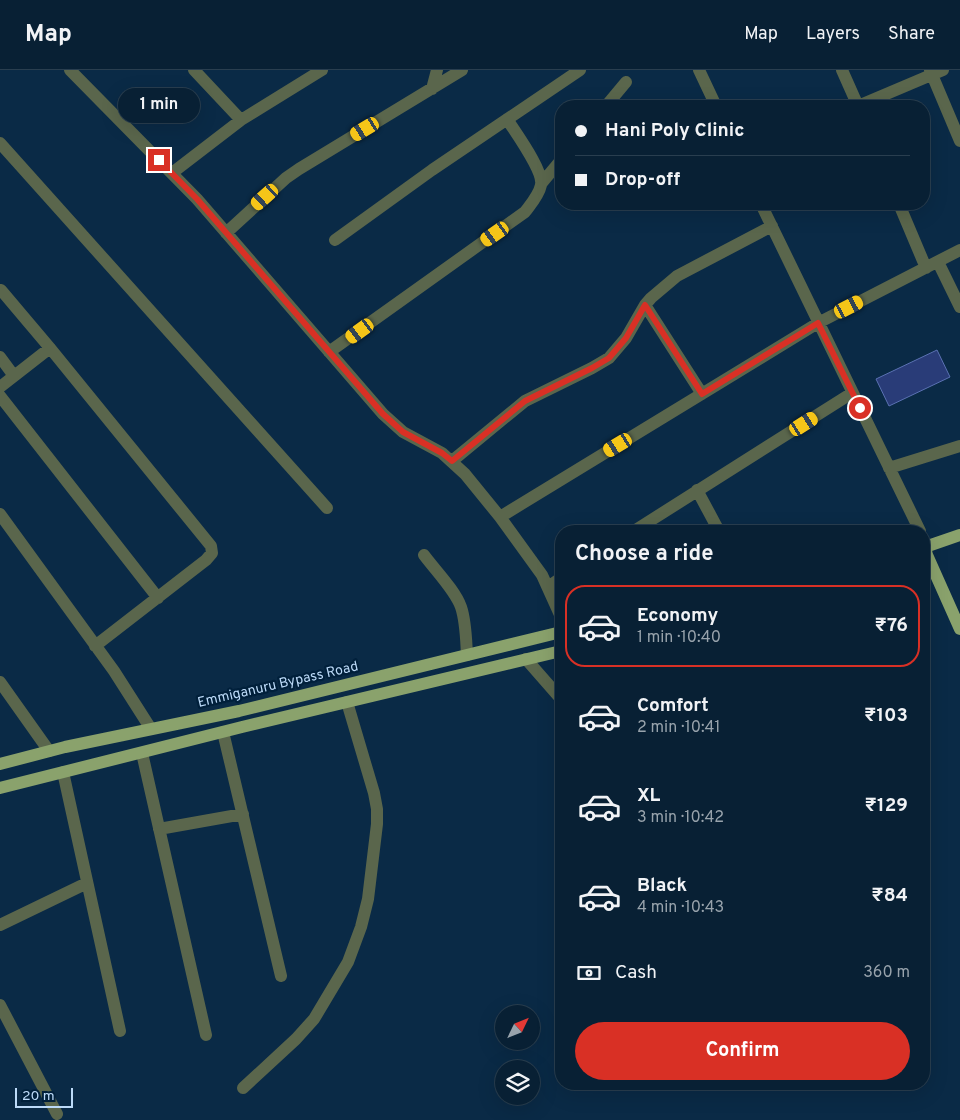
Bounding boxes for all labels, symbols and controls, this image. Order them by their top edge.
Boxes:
text: Map [25,20,72,50]
text: Map [744,23,778,46]
text: Layers [806,23,860,46]
text: Share [888,23,935,46]
callout: 1 min [118,88,200,122]
text: 1 min [140,95,178,115]
car [348,115,381,143]
text: Hani Poly Clinic [605,119,745,143]
route end [148,149,170,171]
text: Drop-off [605,168,680,192]
car [248,181,281,213]
car [478,219,511,249]
car [832,294,865,320]
car [343,316,376,346]
route start [849,397,871,419]
car [787,410,820,438]
car [601,431,634,459]
text: Choose a ride [575,541,713,568]
icon: car [577,604,622,649]
text: Economy [637,604,718,628]
text: ₹76 [875,614,908,638]
text: 1 min · 10:40 [637,628,721,648]
street label: Emmiganuru Bypass Road [196,658,360,712]
icon: car [577,694,622,739]
text: Comfort [637,694,709,718]
text: ₹103 [864,704,908,728]
text: 2 min · 10:41 [637,718,720,738]
icon: car [577,784,622,829]
text: XL [637,784,660,808]
text: ₹129 [865,794,908,818]
text: 3 min · 10:42 [637,808,724,828]
icon: car [577,874,622,919]
text: Black [637,874,687,898]
text: ₹84 [871,884,908,908]
text: 4 min · 10:43 [637,898,724,918]
icon: cash [575,959,603,987]
text: Cash [615,961,657,985]
text: 360 m [863,963,910,983]
north arrow [495,1005,540,1050]
map controls [495,1005,540,1105]
button: Confirm [575,1022,910,1080]
button: layers [495,1060,540,1105]
scale bar [15,1085,72,1108]
text: 20 m [22,1088,55,1105]

